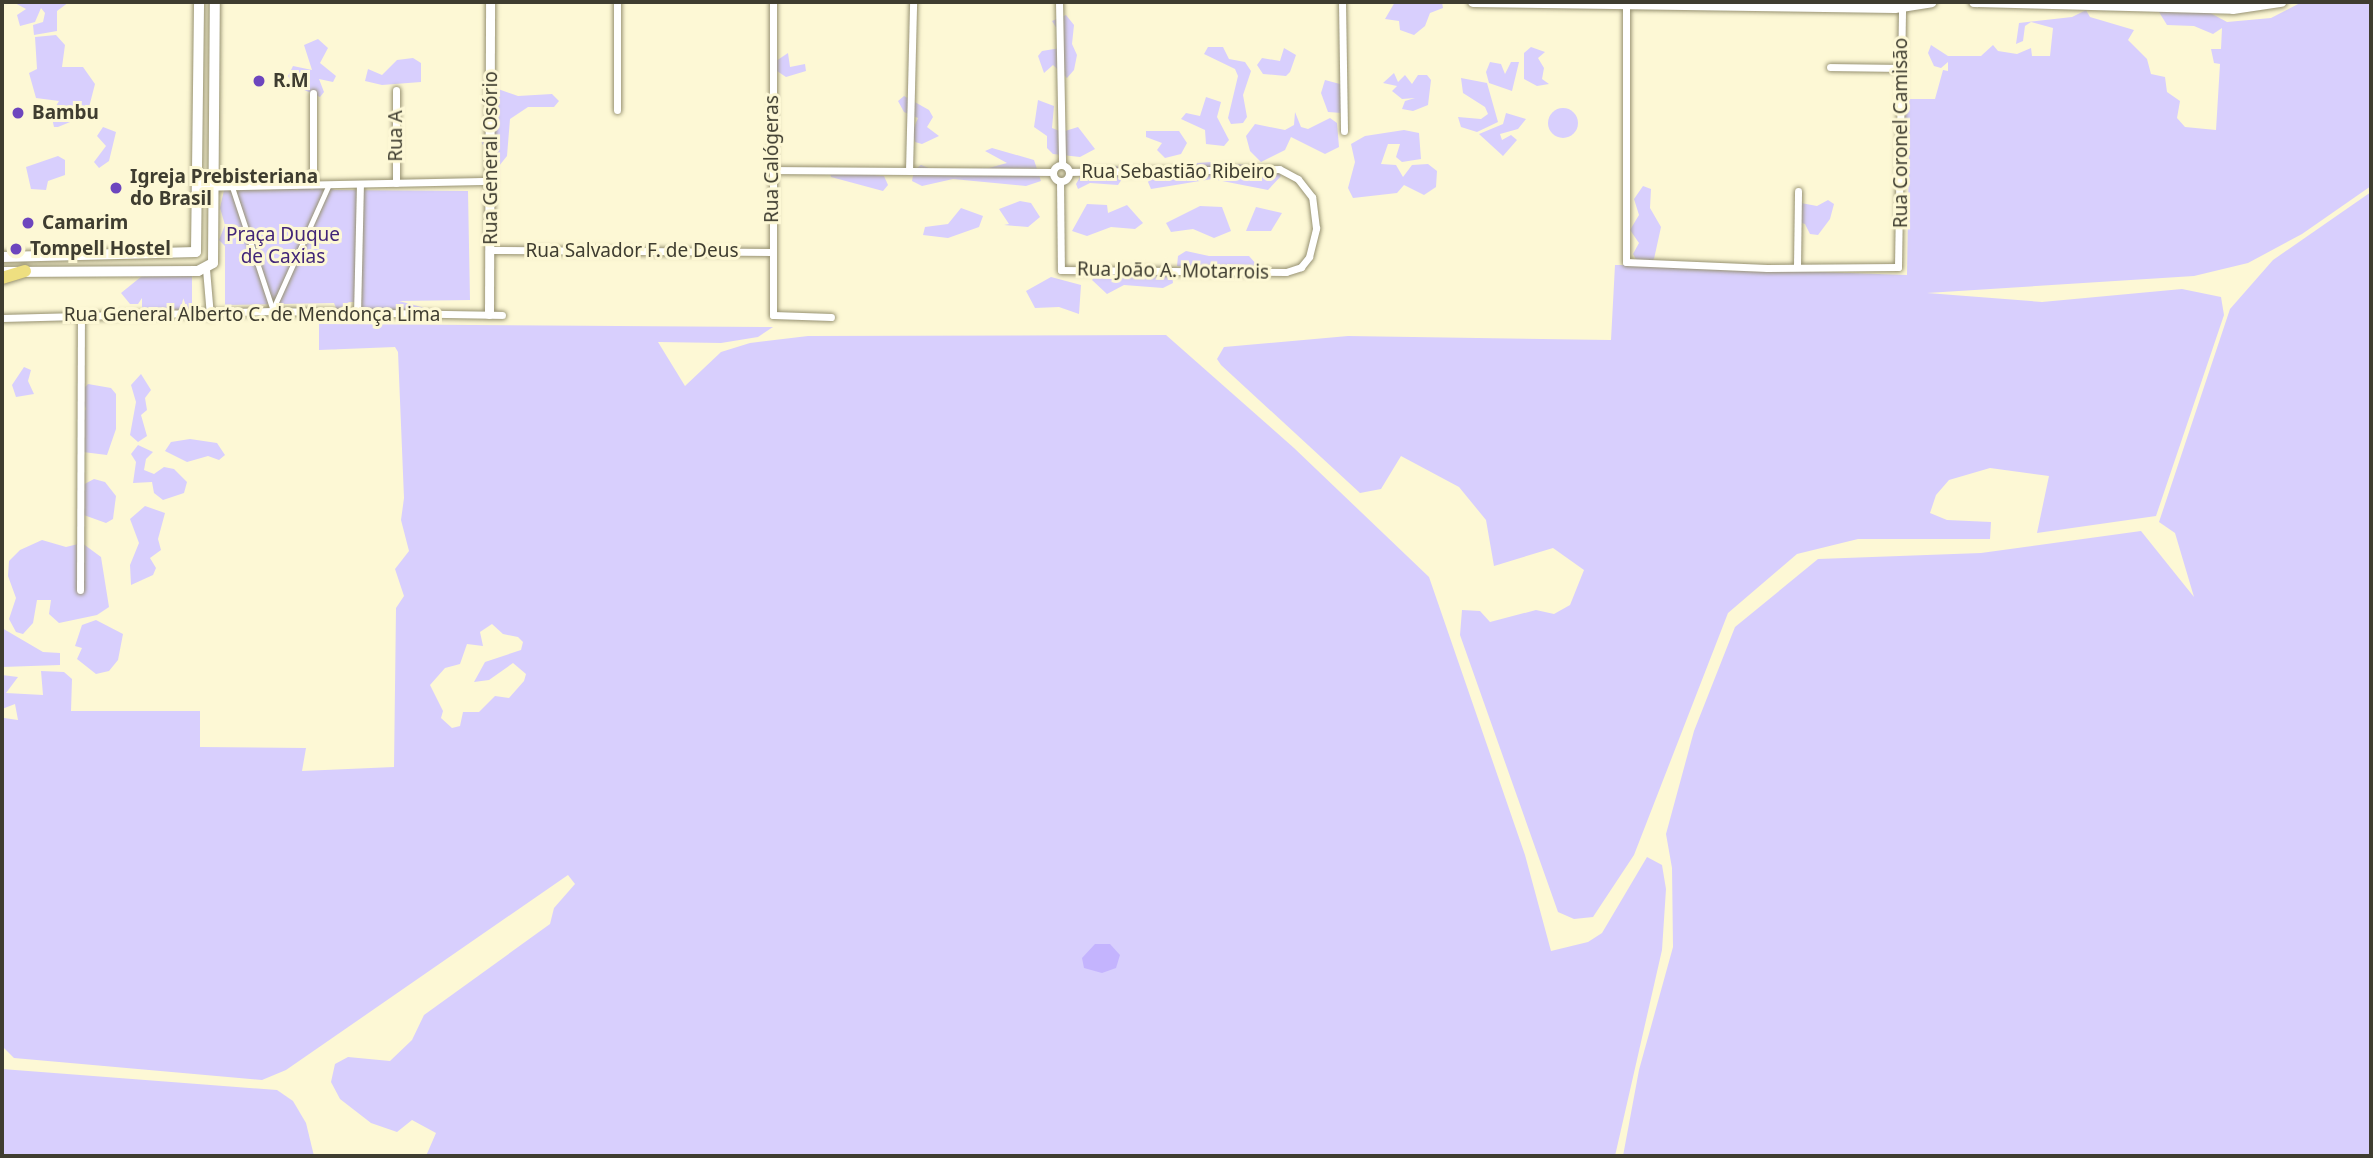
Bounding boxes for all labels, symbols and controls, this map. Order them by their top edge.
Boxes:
street label: Rua Coronel Camisão [1890,38,1912,228]
place label: R.M [273,70,309,92]
street label: Rua General Osório [480,71,502,245]
marker: R.M [251,73,267,89]
street label: Rua Calógeras [761,95,783,223]
place label: Bambu [32,102,99,124]
marker: Bambu [10,105,26,121]
street label: Rua A [385,110,407,162]
street label: Rua Sebastião Ribeiro [1081,161,1275,183]
place label: Igreja Prebisteriana do Brasil [130,166,318,210]
marker: Igreja Prebisteriana do Brasil [108,180,124,196]
place label: Camarim [42,212,128,234]
marker: Camarim [20,215,36,231]
park label: Praça Duque de Caxias [226,224,340,268]
place label: Tompell Hostel [30,238,171,260]
street label: Rua Salvador F. de Deus [526,240,738,262]
marker: Tompell Hostel [8,241,24,257]
street label: Rua João A. Motarrois [1077,258,1269,284]
street label: Rua General Alberto C. de Mendonça Lima [64,304,440,326]

